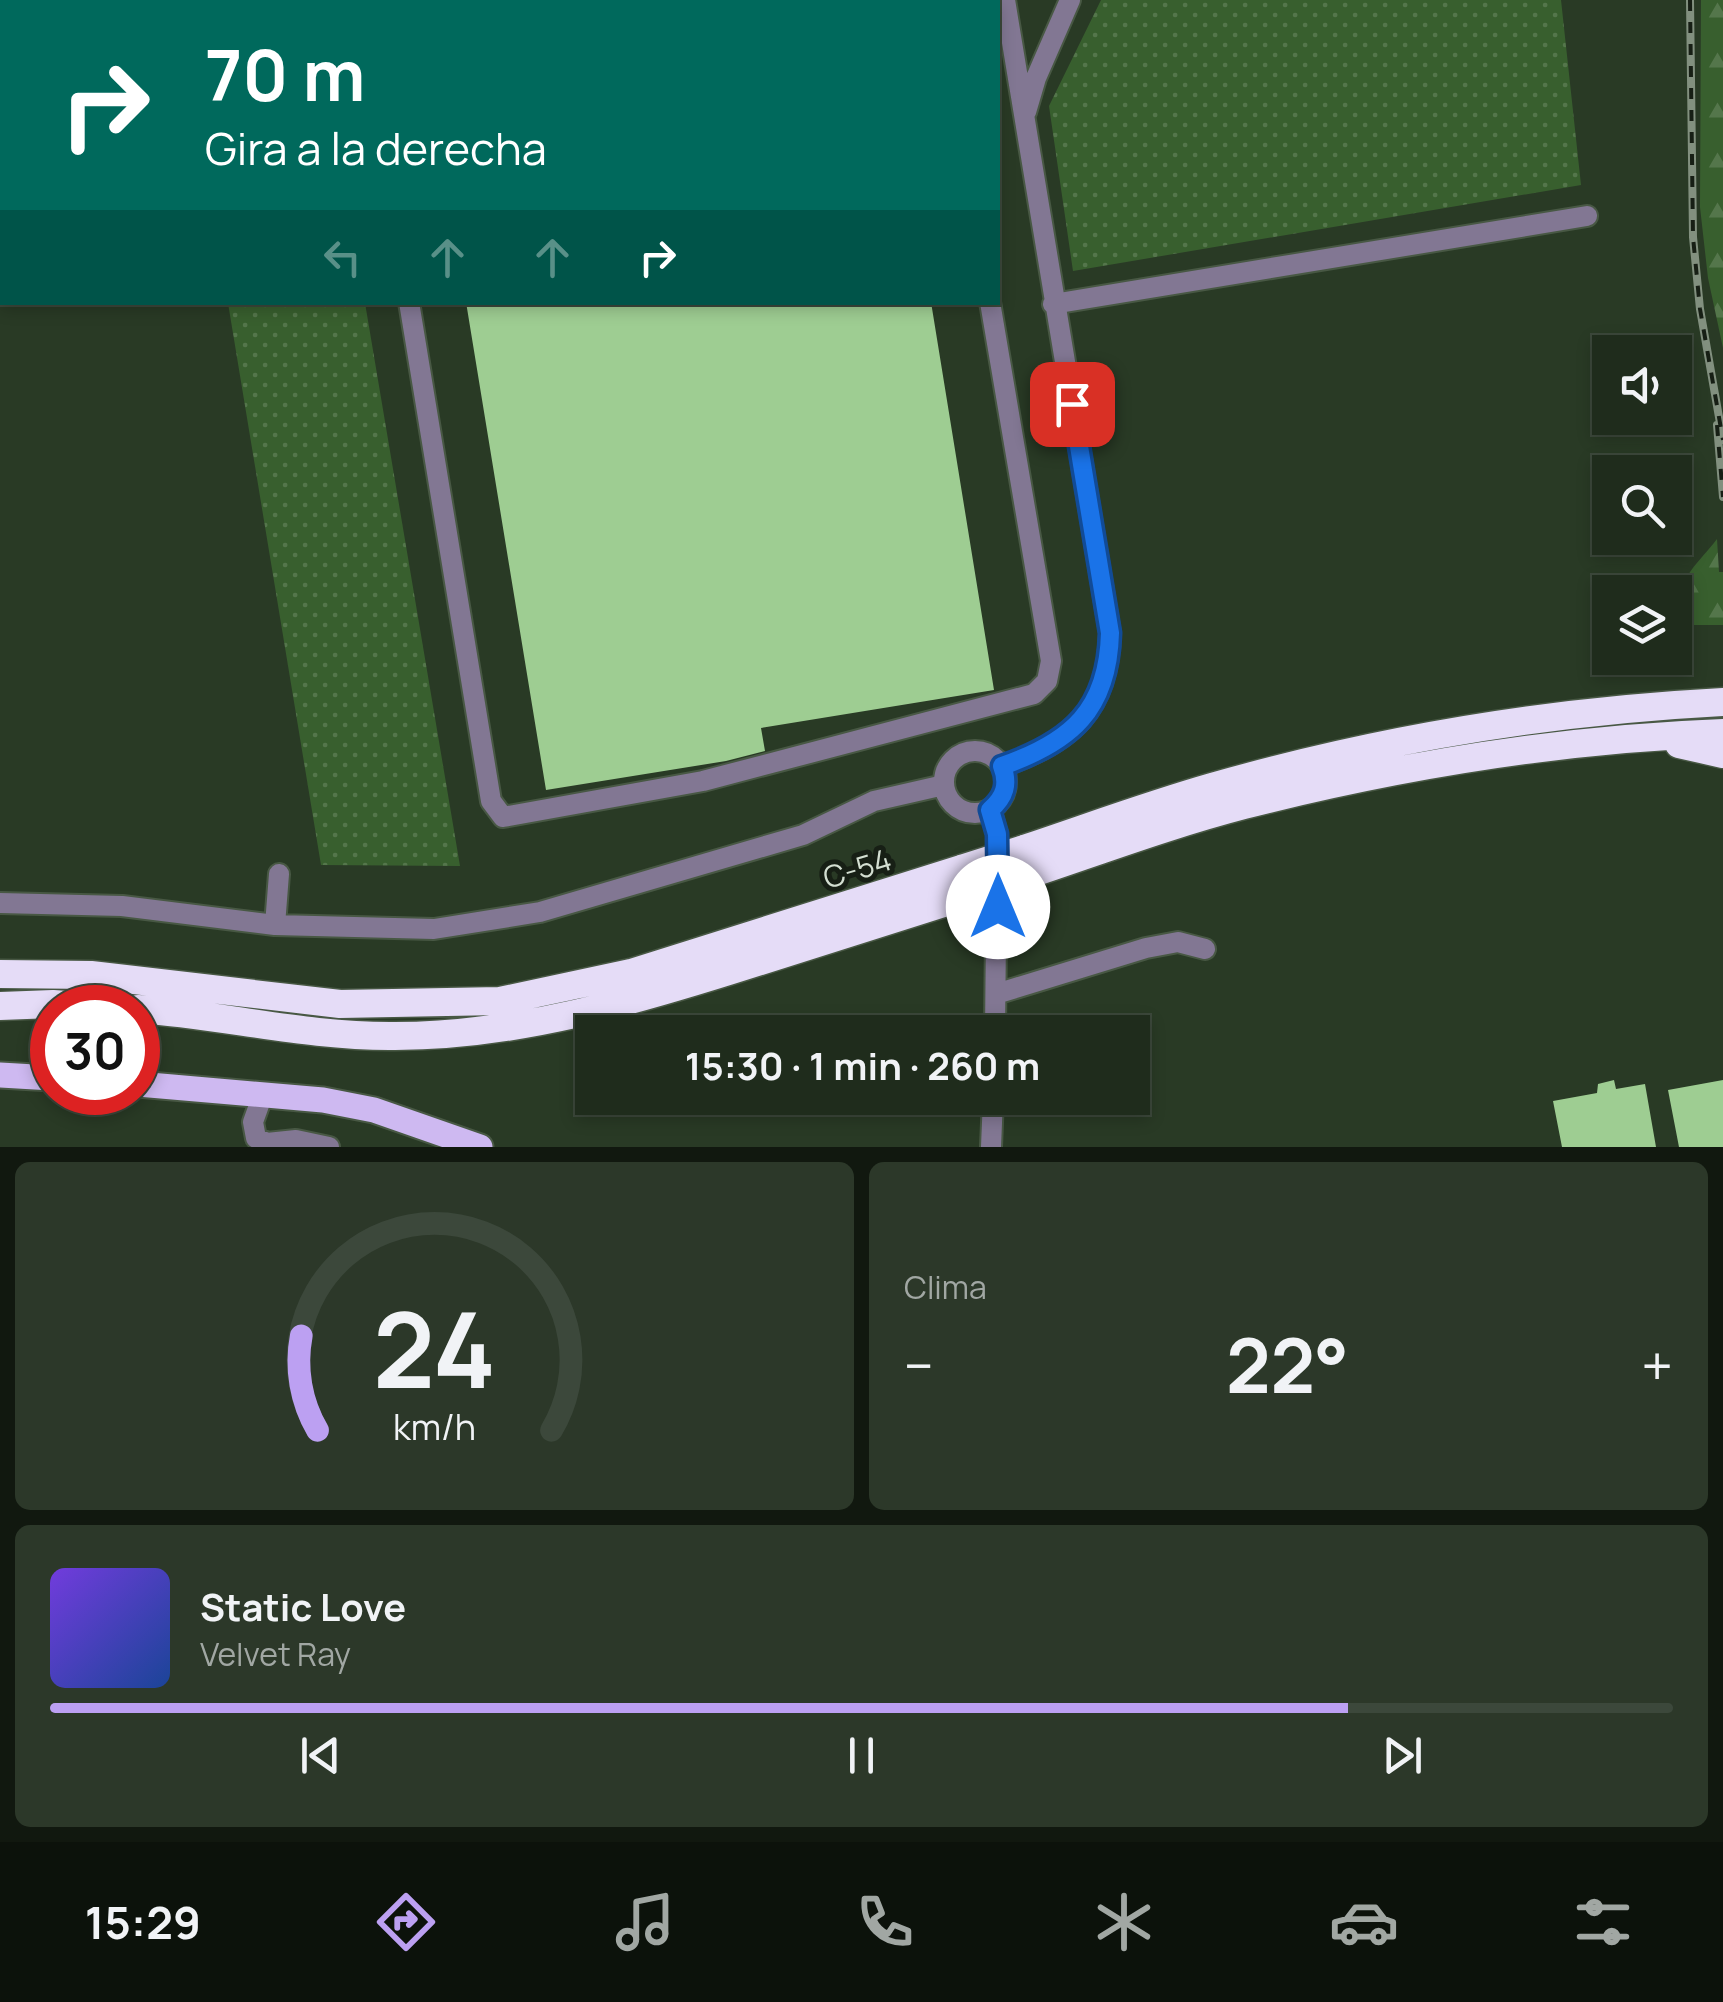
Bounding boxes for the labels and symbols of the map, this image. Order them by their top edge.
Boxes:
pin [1030,362,1115,447]
street label: C-54 [818,838,896,898]
position arrow [946,855,1050,959]
speed limit sign: 30 [30,985,160,1115]

